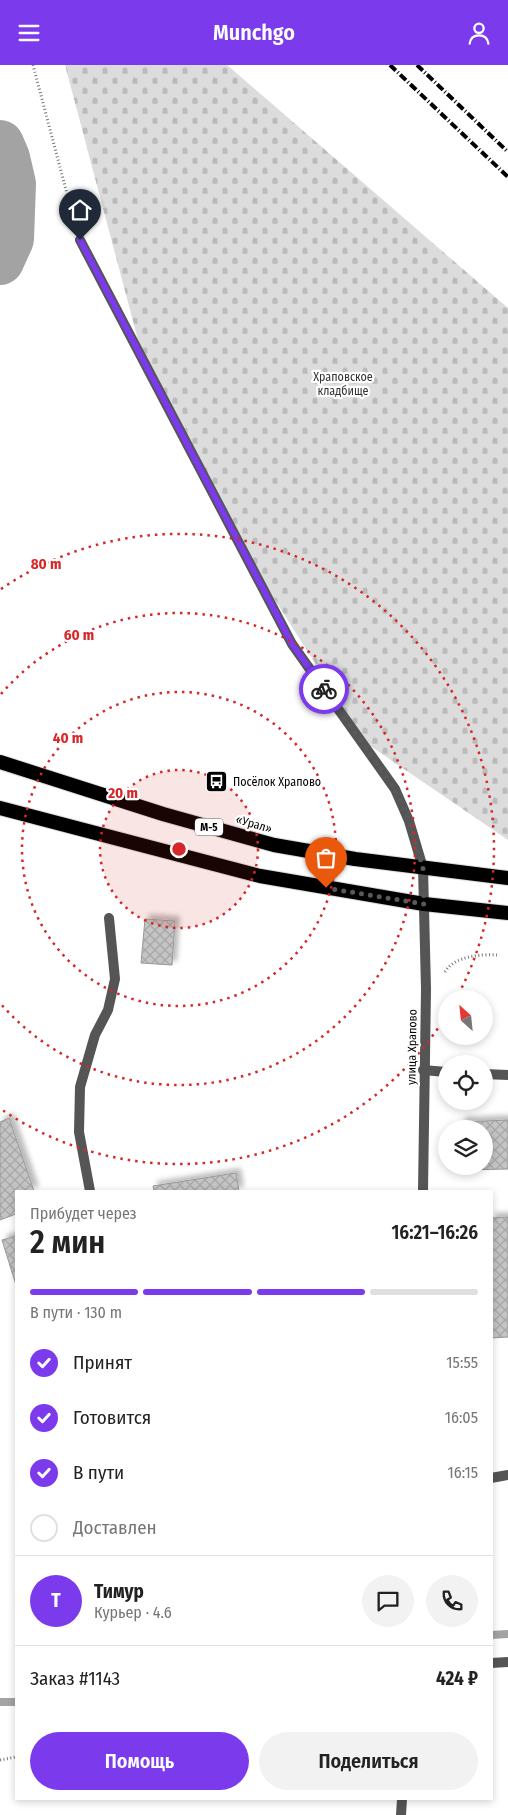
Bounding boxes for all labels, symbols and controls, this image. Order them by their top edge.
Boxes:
icon: menu [15,19,43,47]
text: Munchgo [213,19,295,46]
icon: person [465,19,493,47]
pin [59,189,101,240]
icon: home [66,196,94,224]
park label: Храповское кладбище [313,370,373,398]
text: 80 m [31,555,61,573]
text: 60 m [64,626,94,644]
courier [299,664,349,714]
icon: bike [310,675,338,703]
text: 40 m [53,729,83,747]
bus stop icon: Посёлок Храпово [205,770,229,794]
place label: Посёлок Храпово [233,775,321,789]
text: 20 m [107,784,138,802]
street label: «Урал» [234,812,274,836]
road number: М-5 [195,819,223,835]
pin [305,837,347,888]
centre of rings [170,840,188,858]
icon: bag [312,844,340,872]
north arrow [438,990,492,1045]
map controls [438,990,493,1175]
street label: улица Храпово [404,1009,420,1085]
button: locate [438,1055,493,1110]
button: layers [438,1120,493,1175]
text: Прибудет через [30,1204,137,1223]
text: 16:21–16:26 [391,1221,478,1244]
text: 2 мин [30,1223,105,1261]
text: В пути · 130 m [30,1303,122,1322]
icon: check [30,1349,58,1377]
text: Принят [73,1351,132,1374]
text: 15:55 [446,1353,478,1372]
icon: check [30,1404,58,1432]
text: Готовится [73,1406,151,1429]
text: 16:05 [445,1408,478,1427]
icon: check [30,1459,58,1487]
text: В пути [73,1461,124,1484]
text: 16:15 [448,1463,478,1482]
text: Доставлен [73,1516,157,1539]
button: chat [362,1575,414,1627]
button: phone [426,1575,478,1627]
text: Тимур [94,1580,144,1603]
text: Т [51,1589,61,1612]
text: Курьер · 4.6 [94,1603,172,1622]
text: Заказ #1143 [30,1667,120,1690]
text: 424 ₽ [436,1667,478,1690]
button: Помощь [30,1732,249,1790]
button: Поделиться [259,1732,478,1790]

